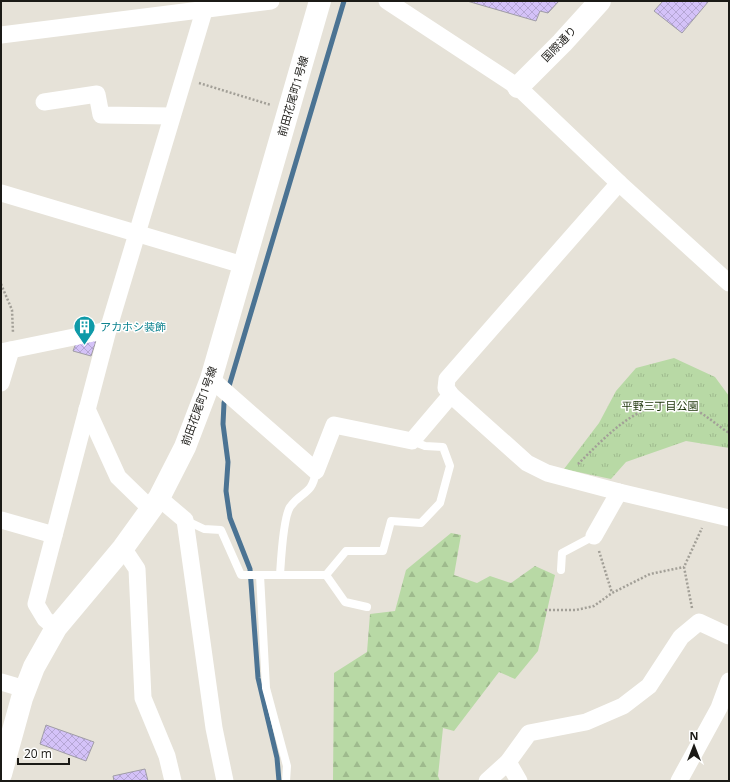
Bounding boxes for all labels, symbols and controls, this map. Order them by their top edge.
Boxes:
street label: 国際通り [538,23,579,65]
street label: 前田花尾町1号線 [274,54,311,138]
building icon: アカホシ装飾 [71,314,97,347]
place label: アカホシ装飾 [100,319,166,334]
street label: 前田花尾町1号線 [177,364,220,448]
park label: 平野三丁目公園 [622,398,699,413]
north arrow [674,726,714,766]
text: N [690,728,698,743]
scale bar [18,740,69,766]
text: 20 m [24,745,52,762]

